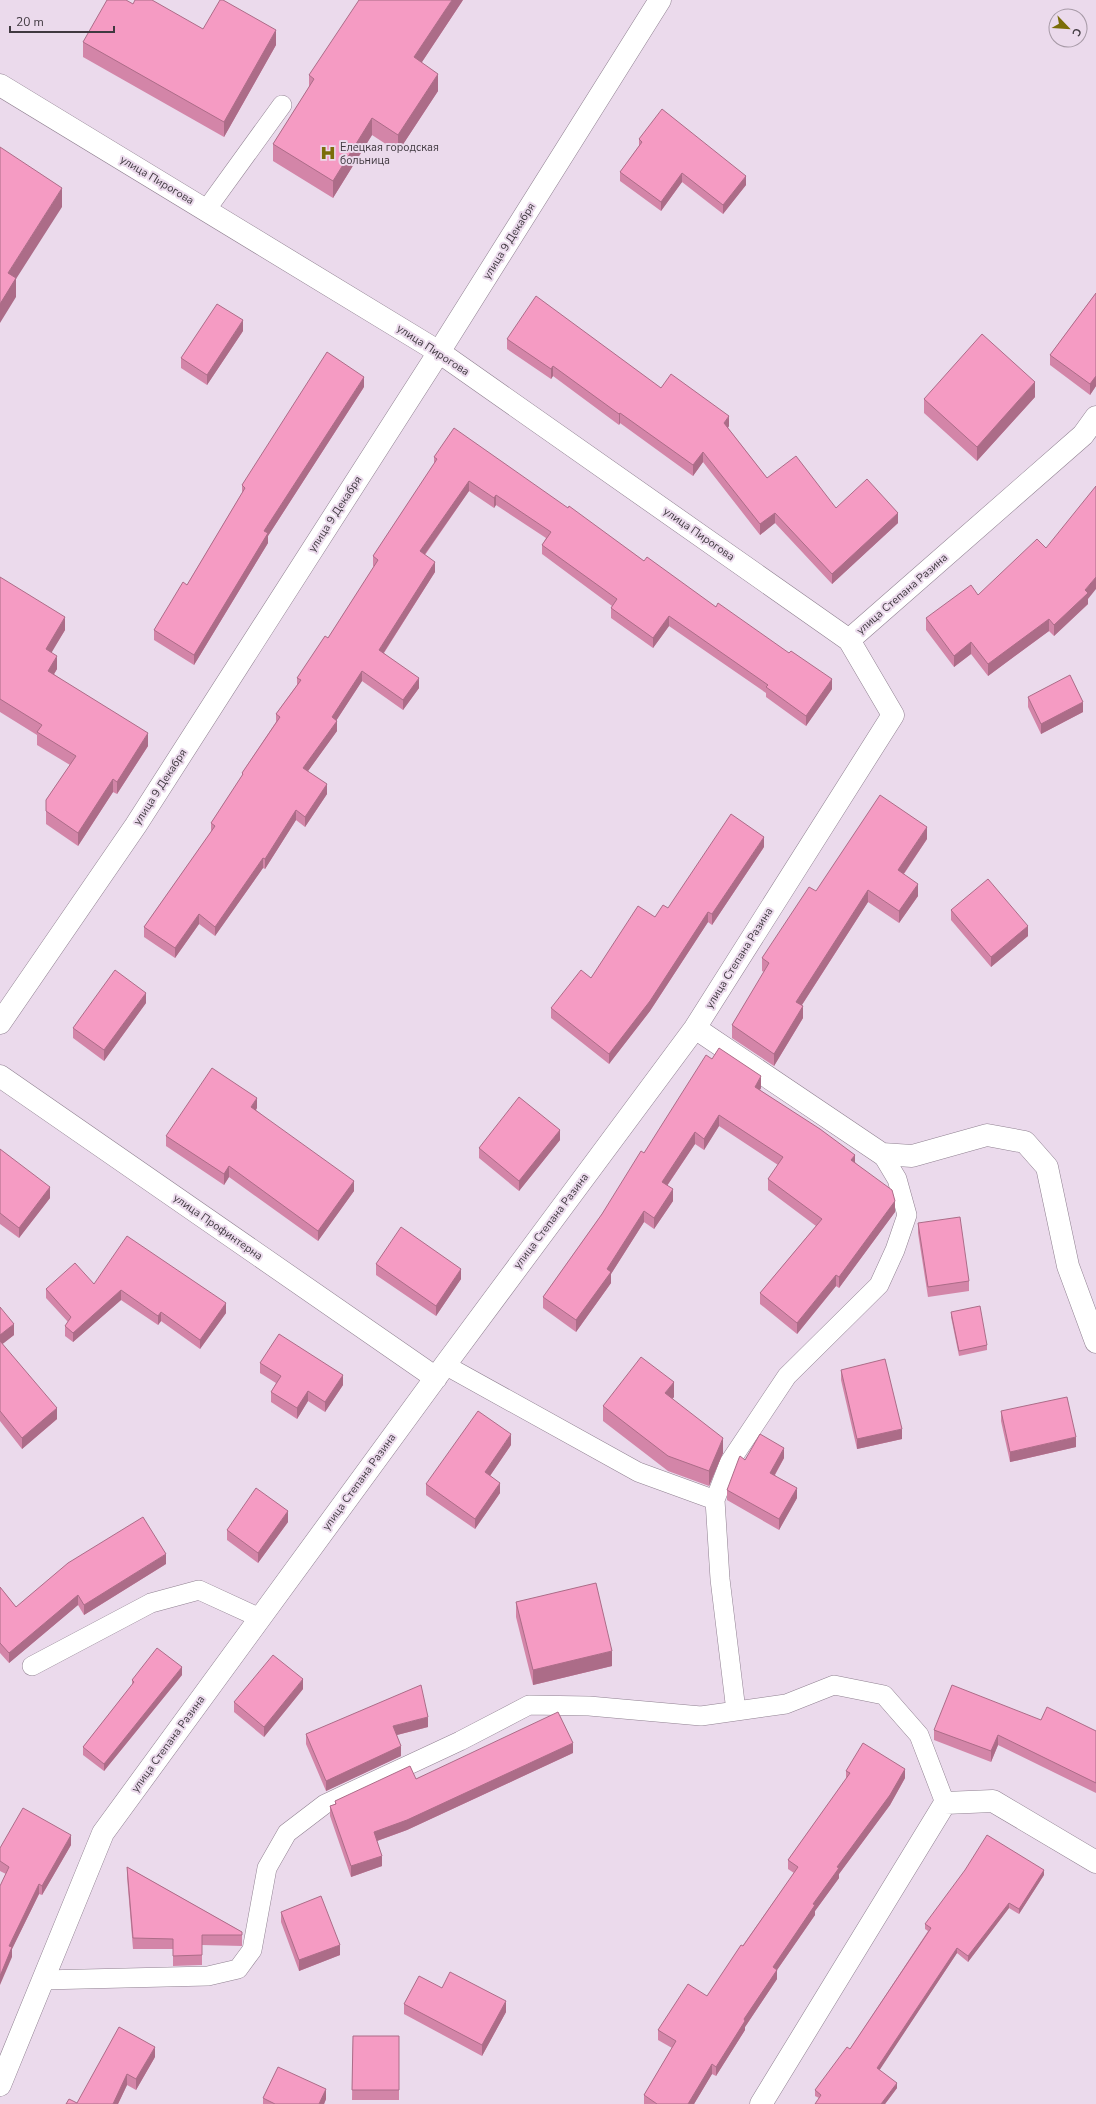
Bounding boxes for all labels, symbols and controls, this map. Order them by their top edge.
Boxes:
scale bar [10,8,114,34]
north arrow [1048,8,1088,48]
text: 20 m [16,14,44,30]
text: С [1068,25,1085,39]
place label: Елецкая городская больница [340,140,439,168]
hospital icon: Елецкая городская больница [319,144,337,162]
street label: улица Пирогова [117,152,197,208]
street label: улица 9 Декабря [479,200,539,282]
street label: улица Пирогова [394,321,472,379]
street label: улица 9 Декабря [305,473,365,555]
street label: улица Пирогова [660,504,738,564]
street label: улица Степана Разина [853,550,951,638]
street label: улица 9 Декабря [130,746,190,828]
street label: улица Степана Разина [702,905,776,1011]
street label: улица Степана Разина [510,1170,592,1272]
street label: улица Профинтерна [170,1190,266,1264]
street label: улица Степана Разина [319,1430,399,1533]
street label: улица Степана Разина [128,1692,208,1795]

